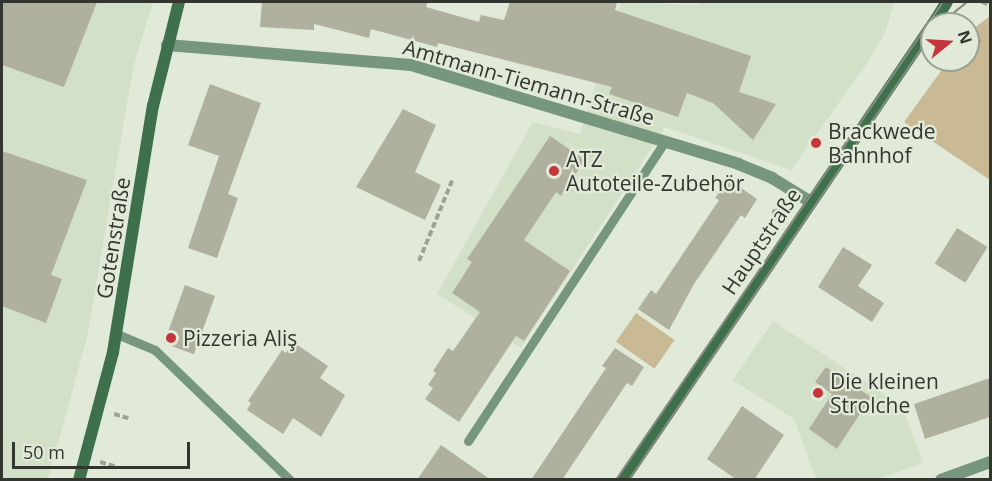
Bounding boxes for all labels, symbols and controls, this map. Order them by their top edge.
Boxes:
north arrow [920,12,980,72]
text: N [953,27,978,47]
street label: Amtmann-Tiemann-Straße [400,34,658,130]
place label: Brackwede Bahnhof [828,118,936,168]
marker: Brackwede Bahnhof [809,136,823,150]
place label: ATZ Autoteile-Zubehör [566,146,744,196]
marker: ATZ Autoteile-Zubehör [547,164,561,178]
street label: Gotenstraße [91,175,135,301]
street label: Hauptstraße [716,183,806,299]
place label: Pizzeria Aliş [183,325,297,351]
marker: Pizzeria Aliş [164,331,178,345]
place label: Die kleinen Strolche [830,368,939,418]
marker: Die kleinen Strolche [811,386,825,400]
scale bar [15,430,194,468]
text: 50 m [23,440,65,464]

